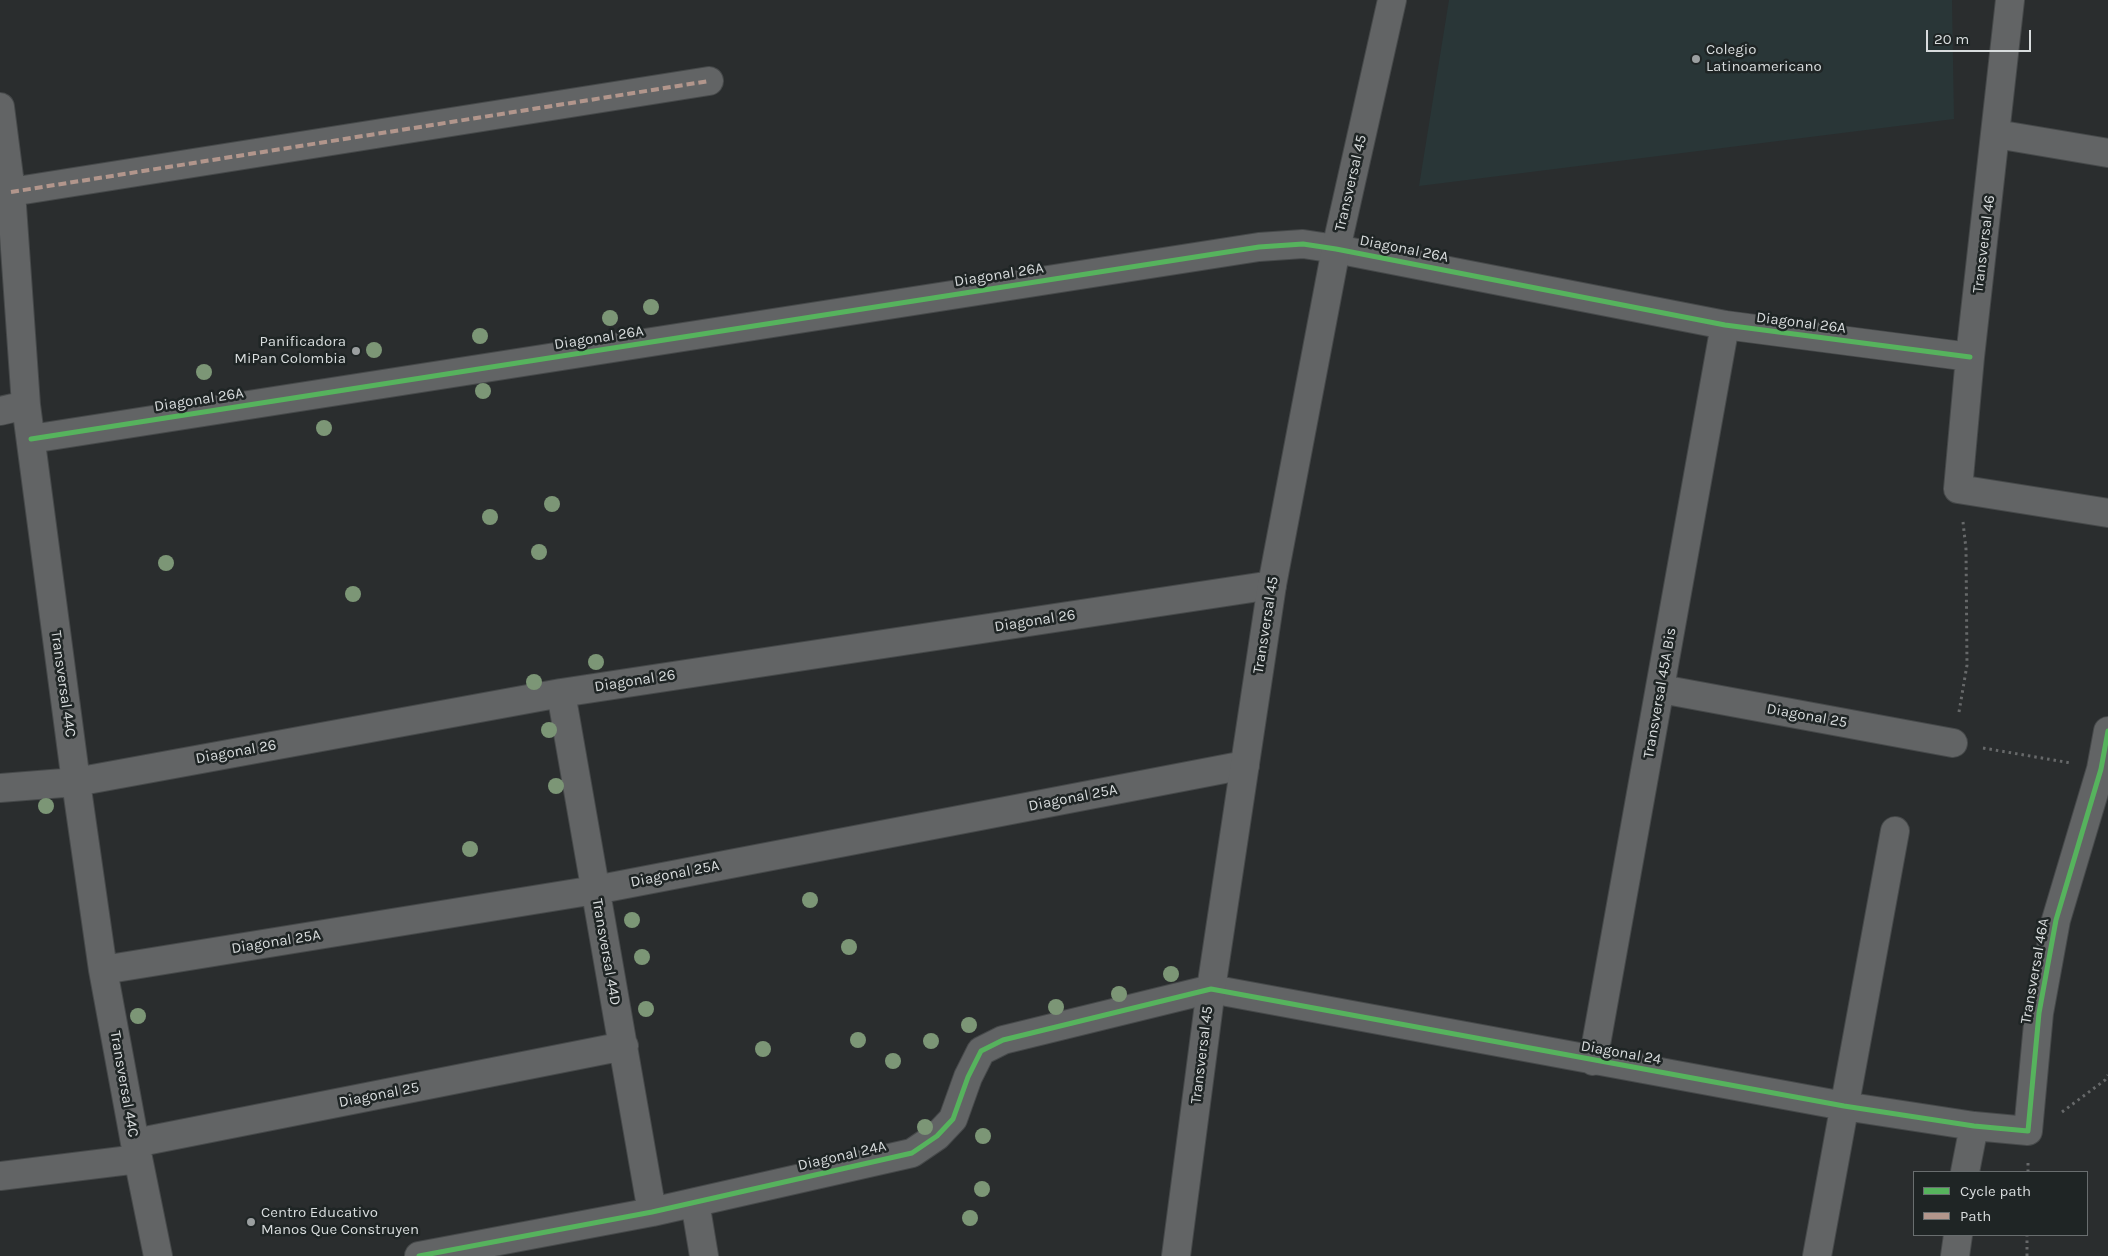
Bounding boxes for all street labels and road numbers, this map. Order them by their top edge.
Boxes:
street label: Transversal 45 [1331,133,1371,233]
street label: Transversal 46 [1969,194,1999,294]
street label: Diagonal 26A [1358,232,1450,266]
street label: Diagonal 26A [953,259,1045,291]
street label: Diagonal 26A [1755,309,1847,337]
street label: Diagonal 26A [553,322,645,354]
street label: Diagonal 26A [153,384,245,416]
street label: Transversal 45 [1249,575,1283,675]
street label: Diagonal 26 [993,606,1077,636]
street label: Transversal 45A Bis [1640,626,1680,760]
street label: Transversal 44C [47,629,79,739]
street label: Diagonal 26 [593,666,677,696]
street label: Diagonal 25 [1765,700,1849,732]
street label: Diagonal 26 [194,736,278,768]
street label: Diagonal 25A [1027,781,1119,815]
street label: Diagonal 25A [629,857,721,891]
street label: Transversal 44D [588,897,624,1007]
street label: Transversal 46A [2017,917,2053,1025]
street label: Diagonal 25A [230,926,322,958]
street label: Transversal 45 [1187,1005,1217,1105]
street label: Transversal 44C [106,1029,142,1139]
street label: Diagonal 24 [1579,1037,1663,1069]
street label: Diagonal 25 [337,1078,421,1112]
street label: Diagonal 24A [796,1137,888,1175]

